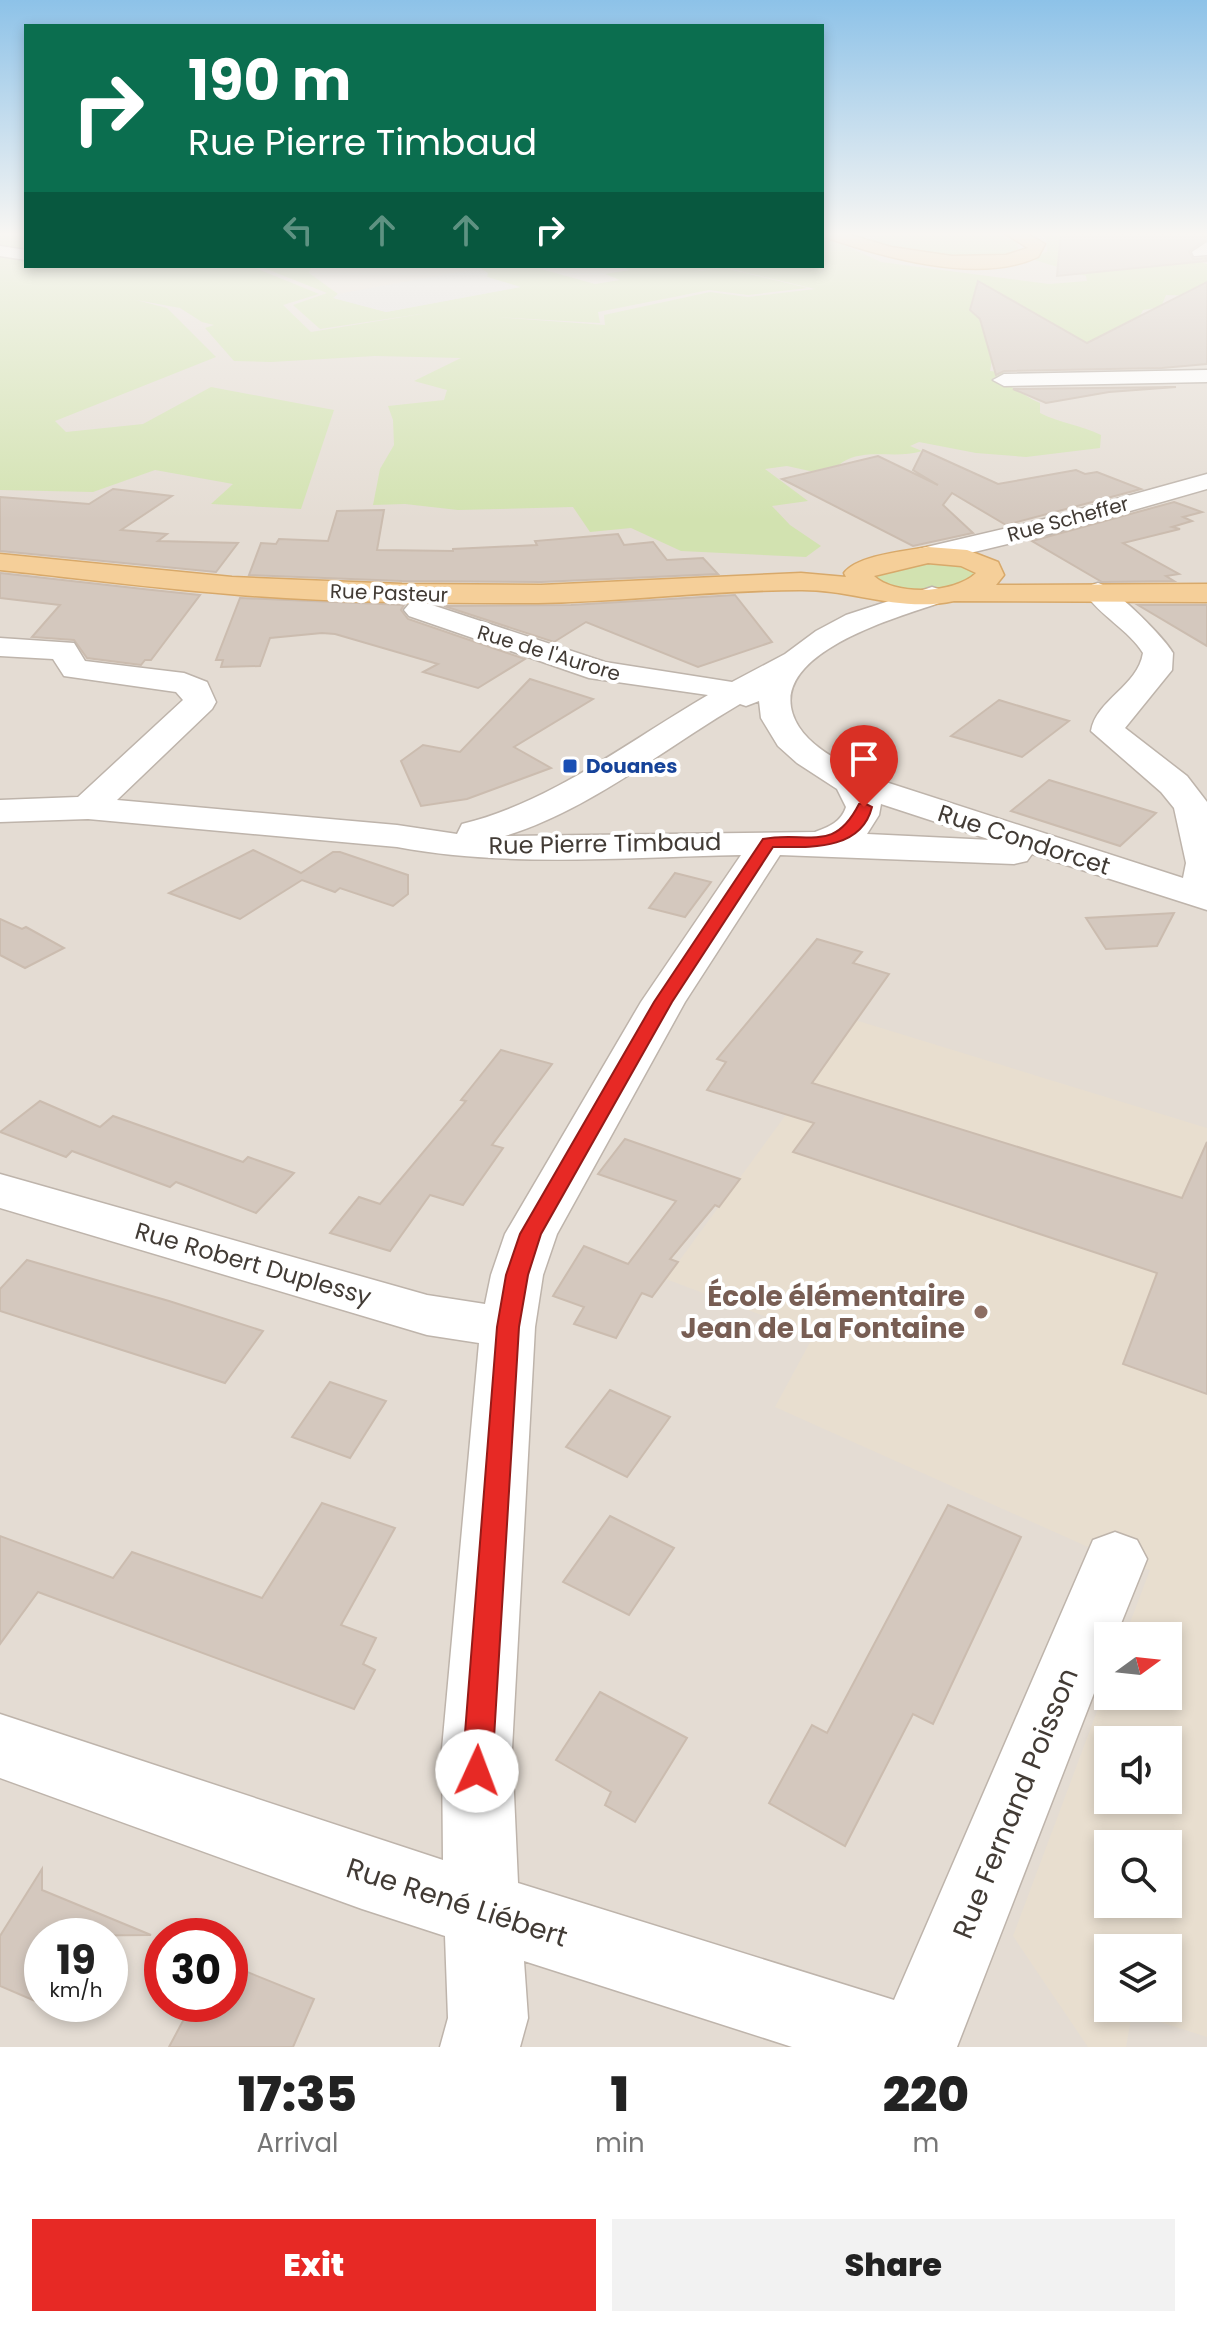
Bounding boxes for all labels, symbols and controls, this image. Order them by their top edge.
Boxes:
text: 190 m [188,41,351,120]
icon: right [56,56,160,160]
text: Rue Pierre Timbaud [188,117,537,168]
icon: left [276,208,320,252]
icon: ahead [360,208,404,252]
icon: ahead [444,208,488,252]
icon: right [528,208,572,252]
street label: Rue Scheffer [1004,489,1132,549]
street label: Rue Pasteur [329,577,449,609]
street label: Rue de l'Aurore [474,618,624,688]
pin [830,725,898,807]
icon: arrive [842,737,886,781]
place label: Douanes [586,752,677,780]
marker: Douanes [561,757,579,775]
street label: Rue Condorcet [934,796,1114,883]
street label: Rue Pierre Timbaud [488,825,722,862]
street label: Rue Robert Duplessy [131,1214,376,1313]
place label: École élémentaire Jean de La Fontaine [680,1277,965,1348]
marker: École élémentaire Jean de La Fontaine [972,1303,990,1321]
north arrow [1094,1622,1182,1710]
map controls [1094,1622,1182,2022]
street label: Rue Fernand Poisson [943,1662,1088,1944]
button: sound [1094,1726,1182,1814]
position arrow [435,1729,519,1813]
button: search [1094,1830,1182,1918]
street label: Rue René Liébert [341,1848,572,1957]
speed limit sign: 30 [144,1918,248,2022]
text: 19 [56,1932,96,1988]
button: layers [1094,1934,1182,2022]
text: km/h [49,1976,103,2004]
text: 17:35 [238,2061,357,2128]
text: 1 [611,2061,629,2128]
text: 220 [883,2061,969,2128]
text: Arrival [257,2125,338,2161]
text: min [595,2125,645,2161]
text: m [912,2125,939,2161]
button: Exit [32,2219,596,2311]
button: Share [612,2219,1175,2311]

